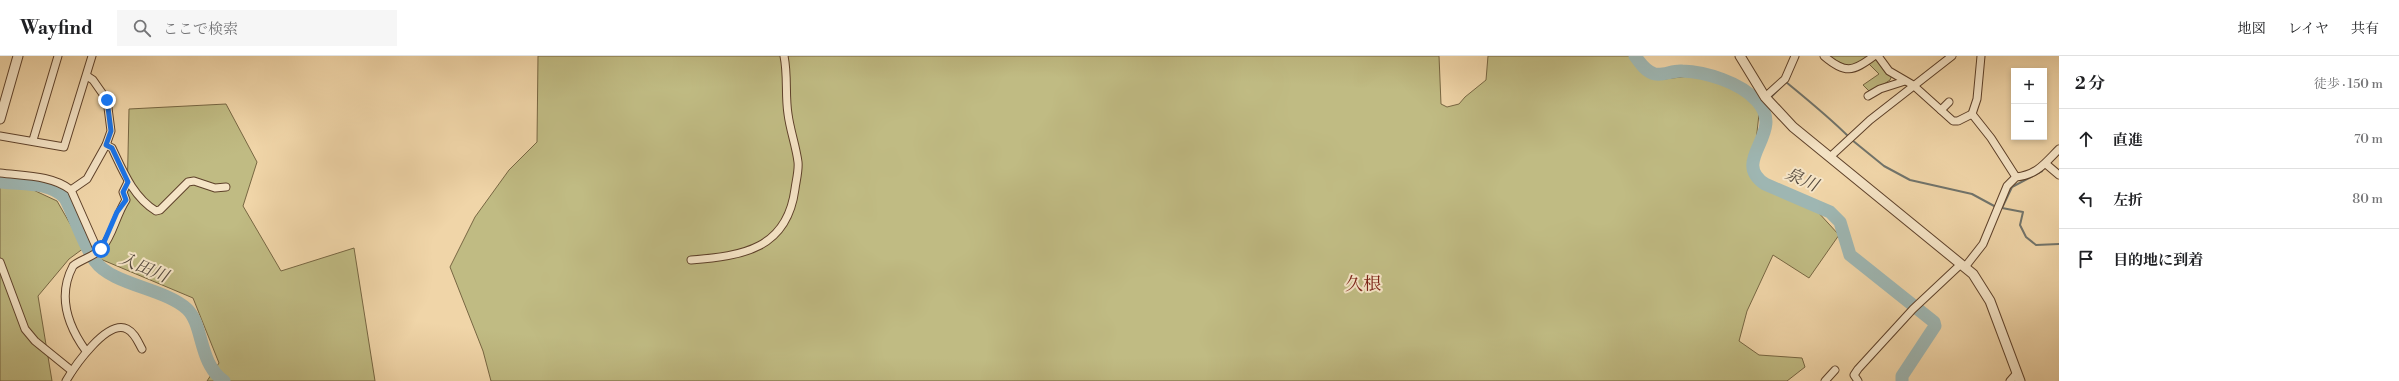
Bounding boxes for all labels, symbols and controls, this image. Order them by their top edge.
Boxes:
search box [117,10,397,46]
text: Wayfind [20,16,93,40]
icon: search [131,17,153,39]
text: ここで検索 [163,20,238,39]
text: 地図 [2238,20,2266,38]
text: レイヤ [2288,20,2329,38]
text: 共有 [2351,20,2379,38]
map controls [2011,68,2047,140]
button: + [2011,68,2047,104]
text: 2 分 [2075,73,2105,95]
text: 徒歩 · 150 m [2314,76,2383,92]
route end [98,91,116,109]
button: − [2011,104,2047,140]
icon: ahead [2075,128,2097,150]
text: 直進 [2113,131,2143,150]
text: 70 m [2354,131,2383,147]
water label: 泉川 [1782,163,1823,198]
icon: left [2075,188,2097,210]
text: 左折 [2113,191,2143,210]
text: 80 m [2352,191,2383,207]
route start [92,240,110,258]
water label: 入田川 [116,248,173,289]
icon: arrive [2075,248,2097,270]
text: 目的地に到着 [2113,251,2203,270]
district label: 久根 [1345,273,1381,296]

